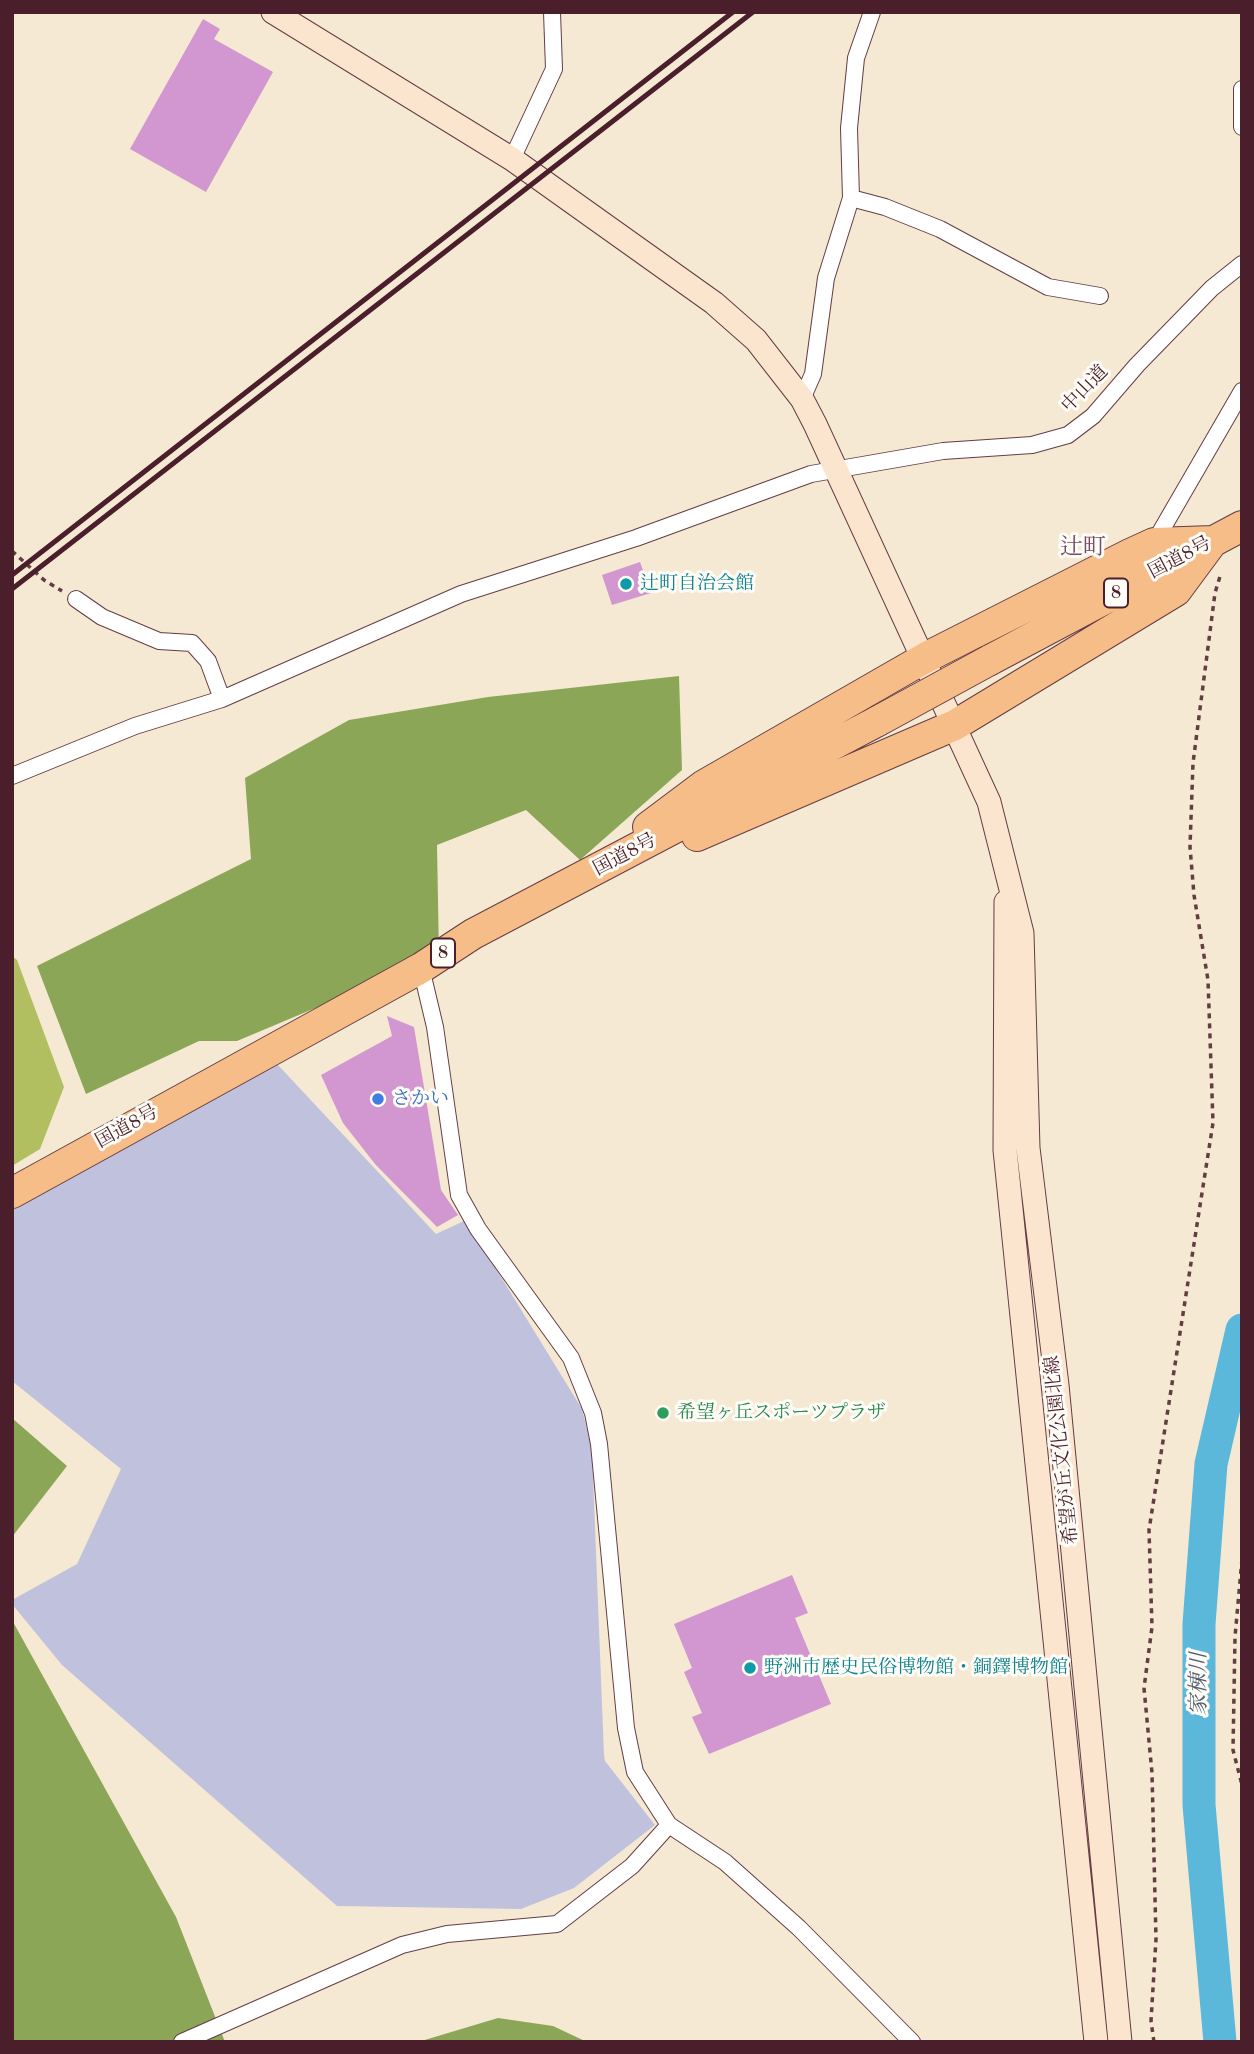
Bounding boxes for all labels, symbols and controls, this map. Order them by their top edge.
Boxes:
street label: 中山道 [1057,361,1113,417]
street label: 国道8号 [1145,532,1215,584]
district label: 辻町 [1060,534,1106,562]
place label: 辻町自治会館 [640,573,754,595]
marker: 辻町自治会館 [618,576,634,592]
road number: 8 [1104,578,1128,608]
street label: 国道8号 [590,829,660,881]
road number: 8 [431,938,455,968]
place label: さかい [392,1088,449,1110]
marker: さかい [370,1091,386,1107]
street label: 国道8号 [92,1101,162,1153]
street label: 希望が丘文化公園北線 [1041,1354,1083,1546]
place label: 希望ヶ丘スポーツプラザ [677,1402,886,1424]
marker: 希望ヶ丘スポーツプラザ [655,1405,671,1421]
water label: 家棟川 [1186,1653,1212,1715]
place label: 野洲市歴史民俗博物館・銅鐸博物館 [764,1657,1068,1679]
marker: 野洲市歴史民俗博物館・銅鐸博物館 [742,1660,758,1676]

